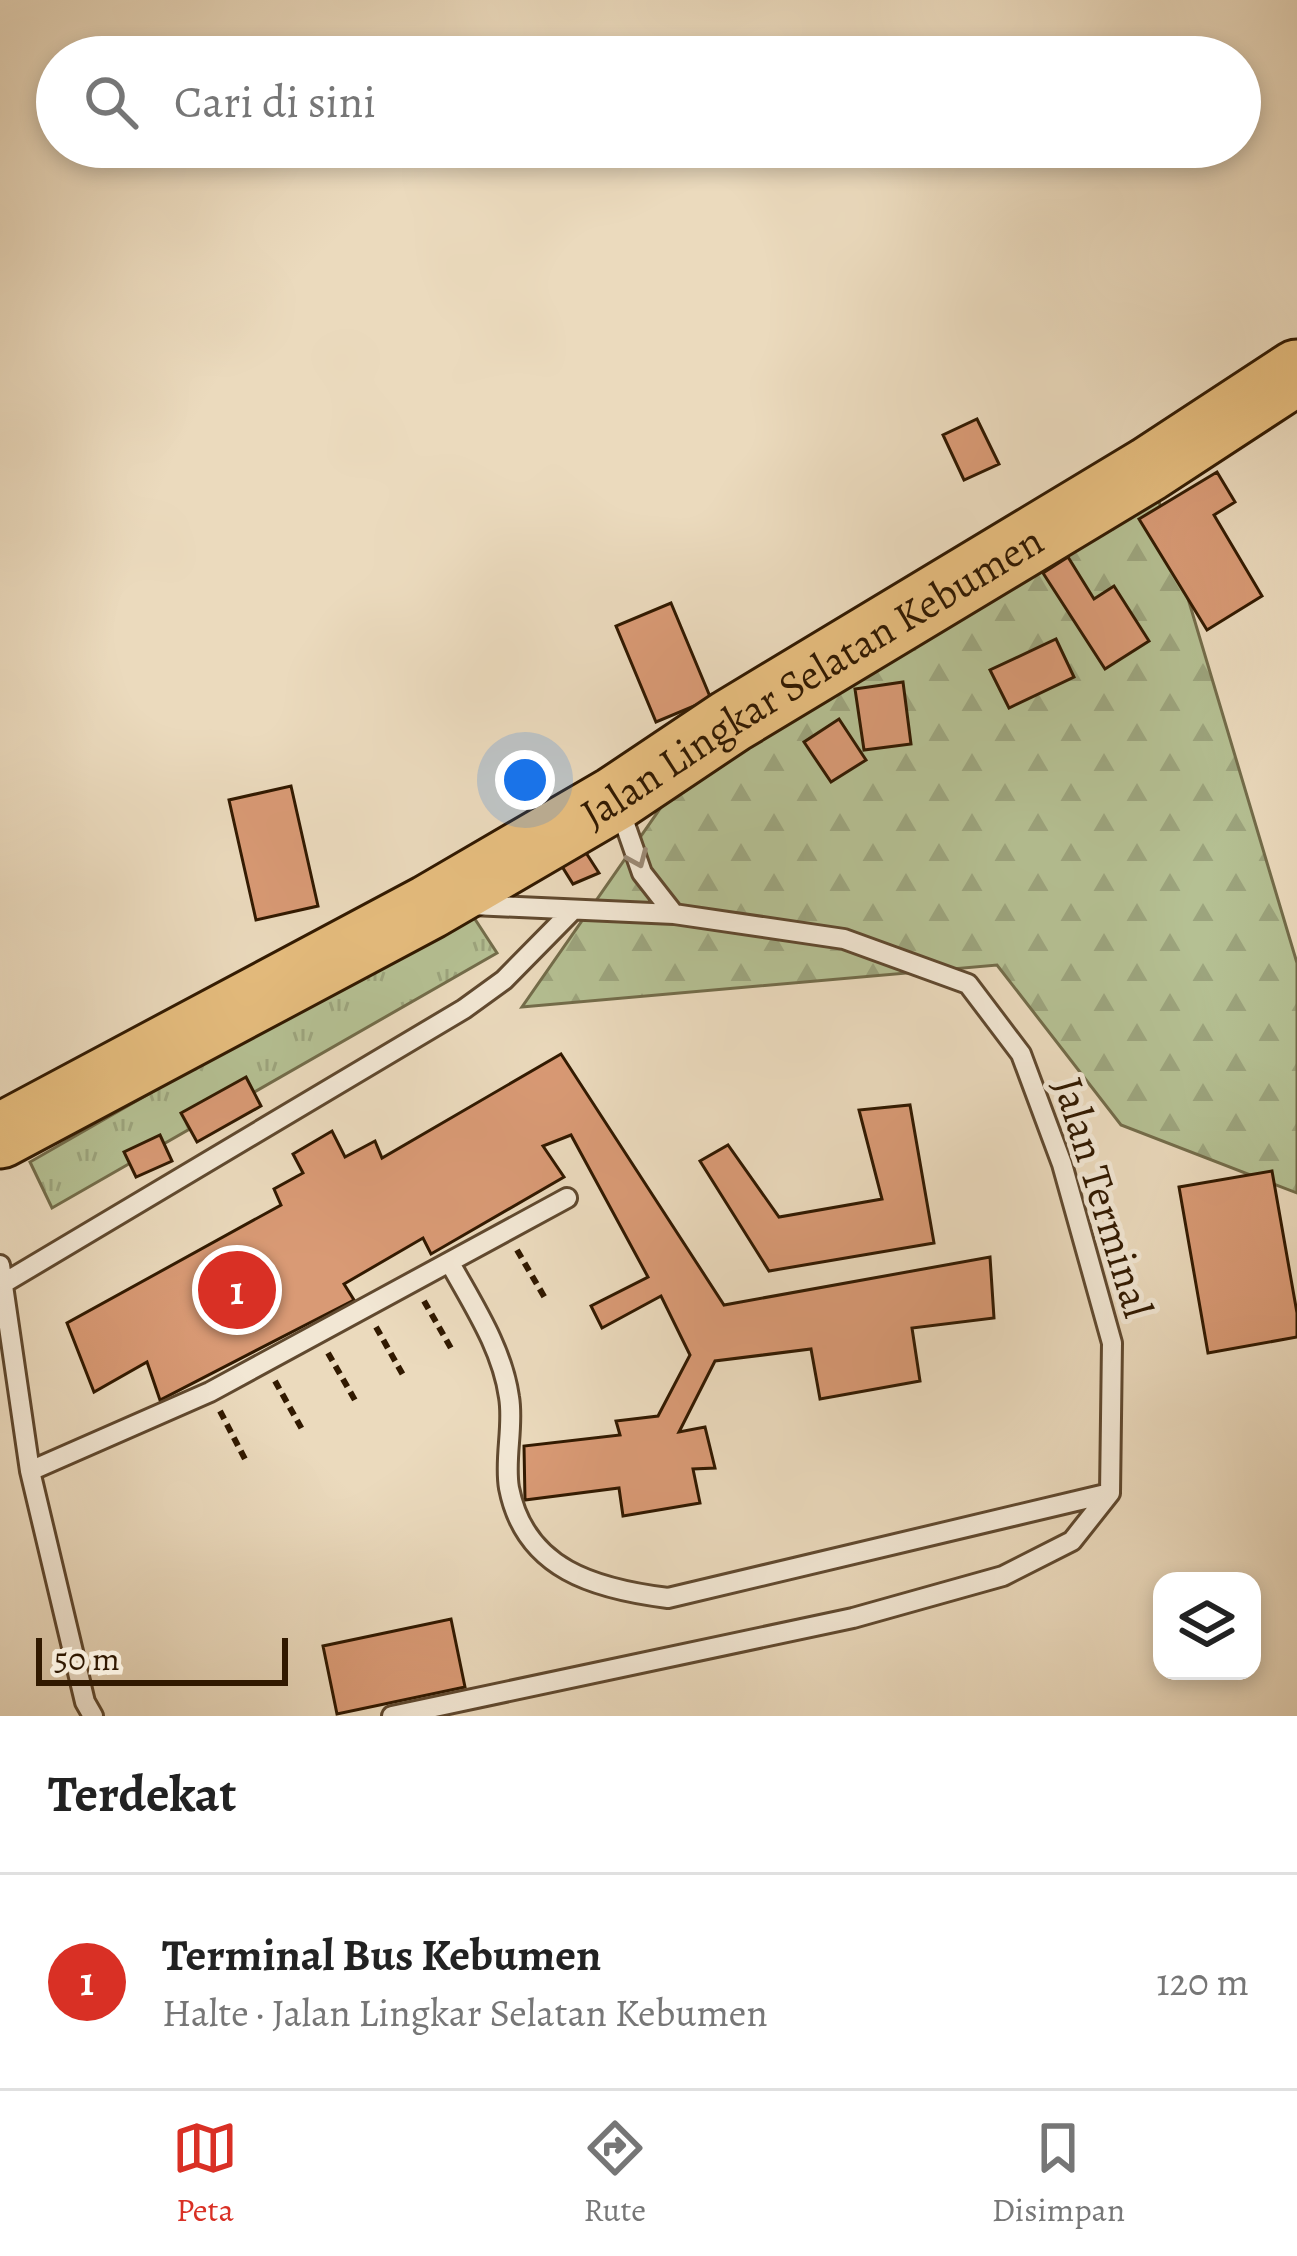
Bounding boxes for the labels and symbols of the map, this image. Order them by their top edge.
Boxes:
street label: Jalan Lingkar Selatan Kebumen [570,512,1053,842]
your location [495,750,555,810]
one-way arrow [624,848,648,869]
street label: Jalan Terminal [1040,1070,1167,1324]
pin: 1 [198,1245,276,1335]
scale bar [36,1632,288,1685]

